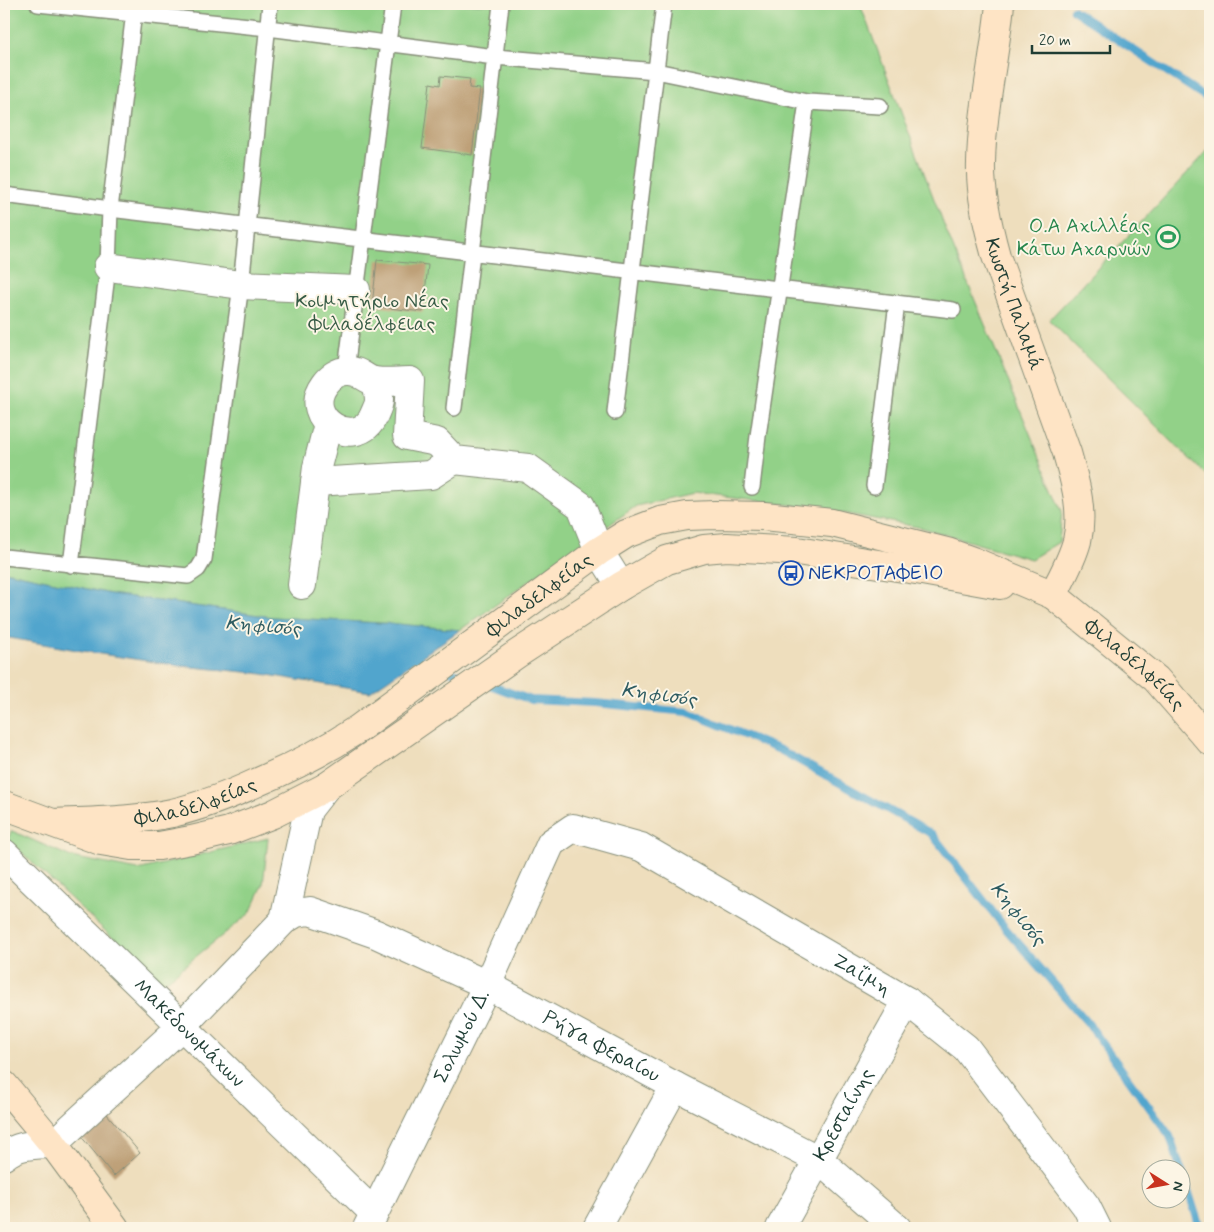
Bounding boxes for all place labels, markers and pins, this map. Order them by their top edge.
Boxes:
place label: Ο.Α Αχιλλέας Κάτω Αχαρνών [1017,213,1150,263]
sports icon: Ο.Α Αχιλλέας Κάτω Αχαρνών [1155,224,1181,250]
bus stop icon: ΝΕΚΡΟΤΑΦΕΙΟ [778,560,804,586]
place label: ΝΕΚΡΟΤΑΦΕΙΟ [808,560,944,587]

